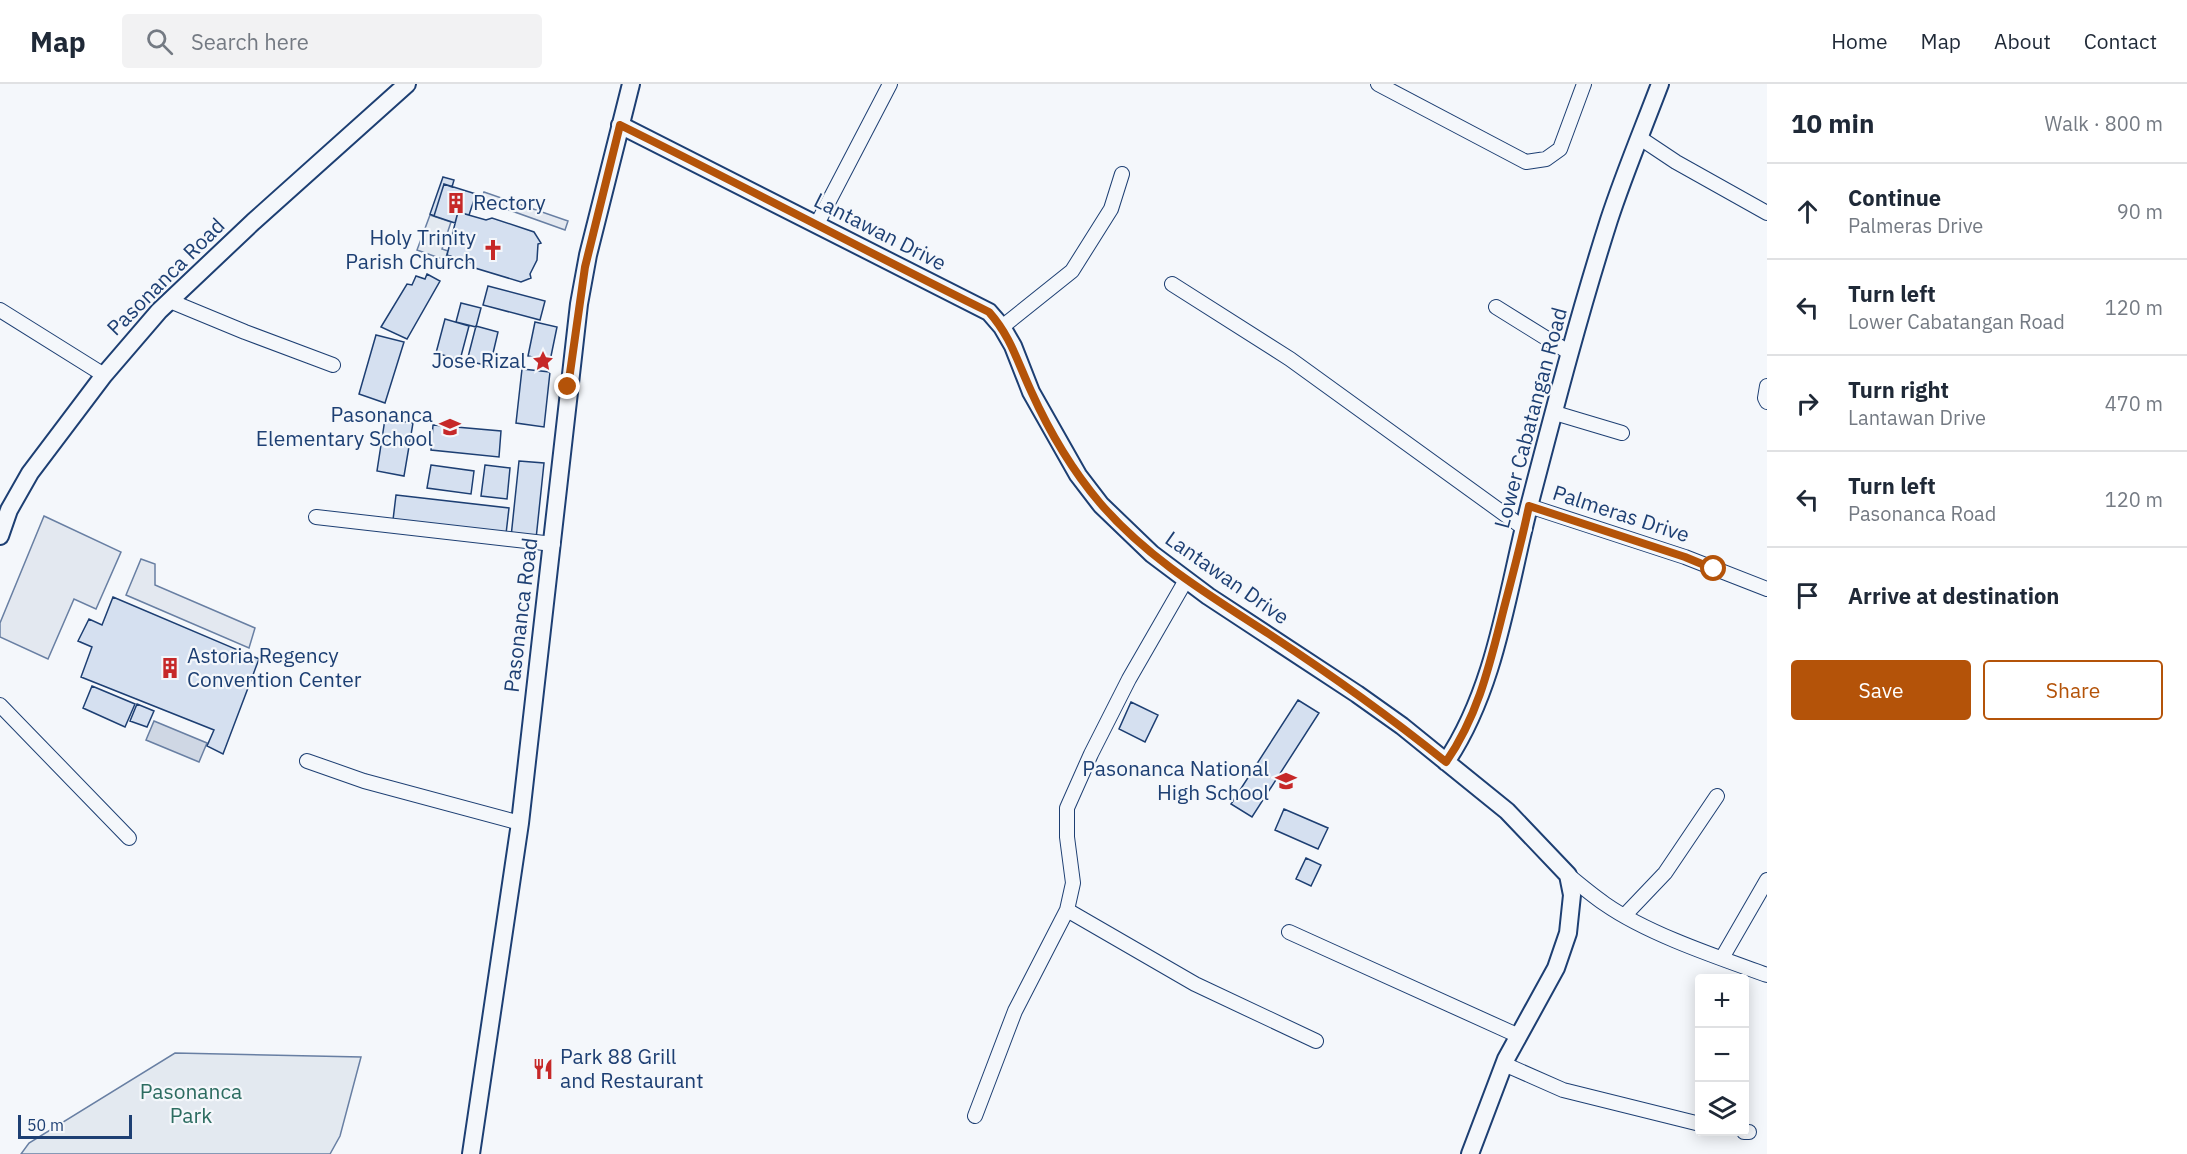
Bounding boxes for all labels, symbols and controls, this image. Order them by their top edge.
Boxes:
search box [122,14,542,68]
text: Map [30,23,86,60]
icon: search [143,25,176,58]
text: Search here [191,27,309,56]
text: Home [1831,27,1888,55]
text: Map [1921,27,1961,55]
text: About [1994,27,2051,55]
text: Contact [2084,27,2157,55]
text: 10 min [1791,106,1875,140]
text: Walk · 800 m [2045,110,2163,137]
text: Continue [1848,183,1941,212]
street label: Lantawan Drive [810,186,951,276]
place label: Rectory [473,188,546,216]
building icon: Rectory [444,191,468,215]
icon: ahead [1791,195,1824,228]
text: 90 m [2117,198,2163,225]
street label: Pasonanca Road [100,211,230,341]
text: Palmeras Drive [1848,212,1983,239]
place label: Holy Trinity Parish Church [345,223,477,275]
church icon: Holy Trinity Parish Church [481,238,505,262]
text: Turn left [1848,279,1936,308]
icon: left [1791,291,1824,324]
text: 120 m [2105,294,2163,321]
street label: Lower Cabatangan Road [1487,304,1573,531]
text: Lower Cabatangan Road [1848,308,2065,335]
place label: Jose Rizal [431,346,526,374]
place icon: Jose Rizal [531,349,555,373]
route end [554,373,580,399]
text: Turn right [1848,375,1949,404]
icon: right [1791,387,1824,420]
text: 470 m [2105,390,2163,417]
place label: Pasonanca Elementary School [256,400,433,452]
text: Lantawan Drive [1848,404,1986,431]
school or university icon: Pasonanca Elementary School [438,415,462,439]
text: Turn left [1848,471,1936,500]
street label: Palmeras Drive [1549,478,1693,548]
icon: left [1791,483,1824,516]
text: 120 m [2105,486,2163,513]
text: Pasonanca Road [1848,500,1996,527]
street label: Lantawan Drive [1160,524,1295,630]
street label: Pasonanca Road [497,536,543,694]
route start [1700,555,1726,581]
icon: arrive [1791,579,1824,612]
text: Arrive at destination [1848,581,2059,610]
place label: Astoria Regency Convention Center [187,641,362,693]
building icon: Astoria Regency Convention Center [158,656,182,680]
button: Save [1791,660,1971,720]
button: Share [1983,660,2163,720]
place label: Pasonanca National High School [1082,754,1269,806]
school or university icon: Pasonanca National High School [1274,769,1298,793]
map controls [1695,974,1749,1136]
button: + [1695,974,1749,1028]
button: − [1695,1028,1749,1082]
place label: Park 88 Grill and Restaurant [560,1042,704,1094]
restaurant icon: Park 88 Grill and Restaurant [531,1057,555,1081]
park label: Pasonanca Park [140,1077,242,1129]
button: layers [1695,1082,1749,1136]
scale bar [18,1112,132,1140]
text: 50 m [27,1115,64,1135]

